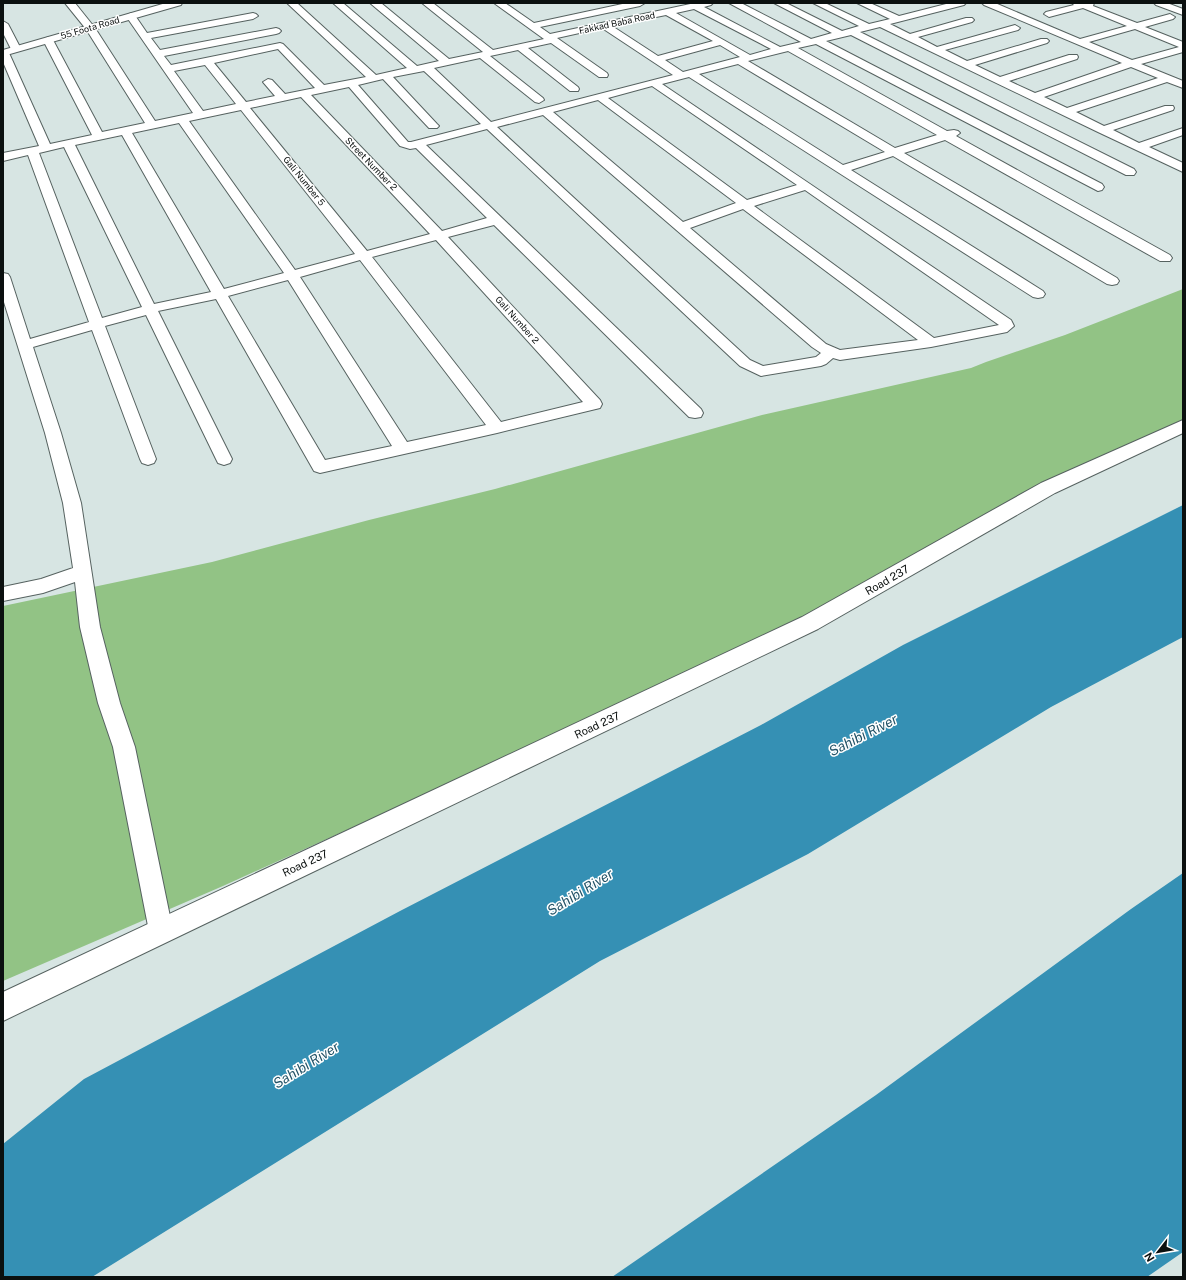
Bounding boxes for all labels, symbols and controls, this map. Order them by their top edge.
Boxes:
street label: Fakkad Baba Road [578,9,656,36]
street label: 55 Foota Road [59,14,121,41]
street label: Street Number 2 [343,135,400,193]
street label: Gali Number 5 [281,154,328,208]
street label: Gali Number 2 [493,294,542,346]
street label: Road 237 [863,562,911,597]
street label: Road 237 [572,709,622,741]
water label: Sahibi River [826,711,901,759]
street label: Road 237 [280,847,330,879]
water label: Sahibi River [544,865,617,919]
water label: Sahibi River [270,1038,343,1092]
north arrow [1138,1232,1178,1272]
text: N [1142,1250,1157,1264]

